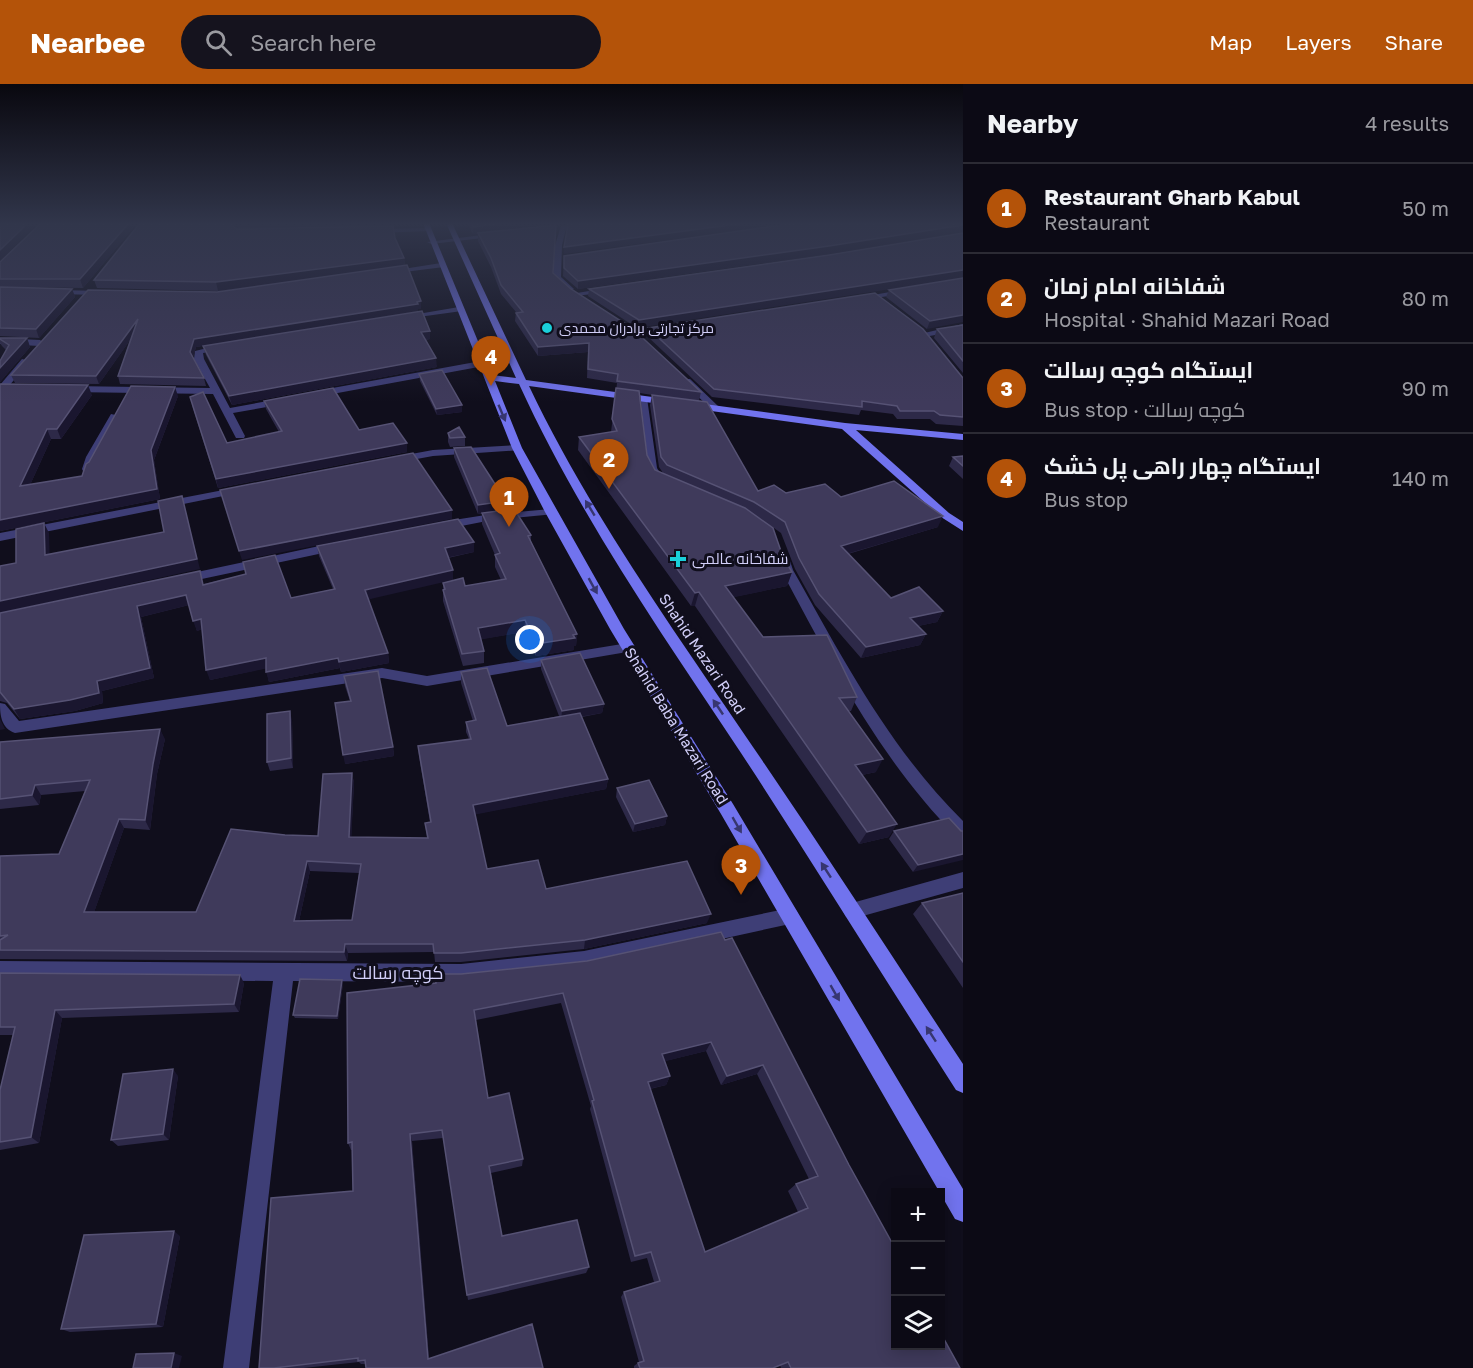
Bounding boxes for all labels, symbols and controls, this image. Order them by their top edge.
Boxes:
search box [181,15,601,69]
text: Nearbee [30,26,145,59]
icon: search [202,26,235,59]
text: Search here [250,29,376,56]
text: Map [1209,29,1252,55]
text: Layers [1285,29,1352,55]
text: Share [1385,29,1443,55]
text: Nearby [987,108,1078,139]
text: 4 results [1365,111,1449,135]
text: Restaurant Gharb Kabul [1044,183,1300,210]
text: 1 [1001,196,1012,220]
text: 50 m [1402,196,1449,220]
text: Restaurant [1044,210,1150,234]
text: شفاخانه امام زمان [1044,272,1226,299]
text: 2 [1000,286,1013,310]
text: 80 m [1402,286,1449,310]
text: Hospital · Shahid Mazari Road [1044,307,1330,331]
place label: مرکز تجارتی برادران محمدی [559,319,714,336]
marker: مرکز تجارتی برادران محمدی [540,321,554,335]
pin: 4 [472,336,510,386]
text: ایستگاه کوچه رسالت [1044,356,1253,383]
text: 3 [1000,376,1013,400]
text: 90 m [1402,376,1449,400]
text: Bus stop · کوچه رسالت [1044,397,1245,421]
one-way arrow [497,405,507,423]
pin: 2 [590,440,628,489]
text: ایستگاه چهار راهی پل خشک [1044,452,1321,479]
text: 4 [1000,466,1013,490]
text: 140 m [1392,466,1449,490]
pin: 1 [490,478,528,527]
text: Bus stop [1044,487,1128,511]
one-way arrow [584,500,595,516]
place label: شفاخانه عالمی [692,549,788,569]
marker: شفاخانه عالمی [669,550,687,568]
one-way arrow [587,578,598,594]
street label: Shahid Mazari Road [656,590,750,717]
your location [515,625,544,654]
street label: Shahid Baba Mazari Road [621,644,733,807]
one-way arrow [712,700,724,716]
one-way arrow [732,817,742,834]
pin: 3 [722,846,760,895]
one-way arrow [820,862,831,878]
street label: کوچه رسالت [352,961,444,985]
one-way arrow [830,985,841,1001]
one-way arrow [926,1026,937,1042]
map controls [891,1188,945,1350]
button: + [891,1188,945,1242]
button: − [891,1242,945,1296]
button: layers [891,1296,945,1350]

